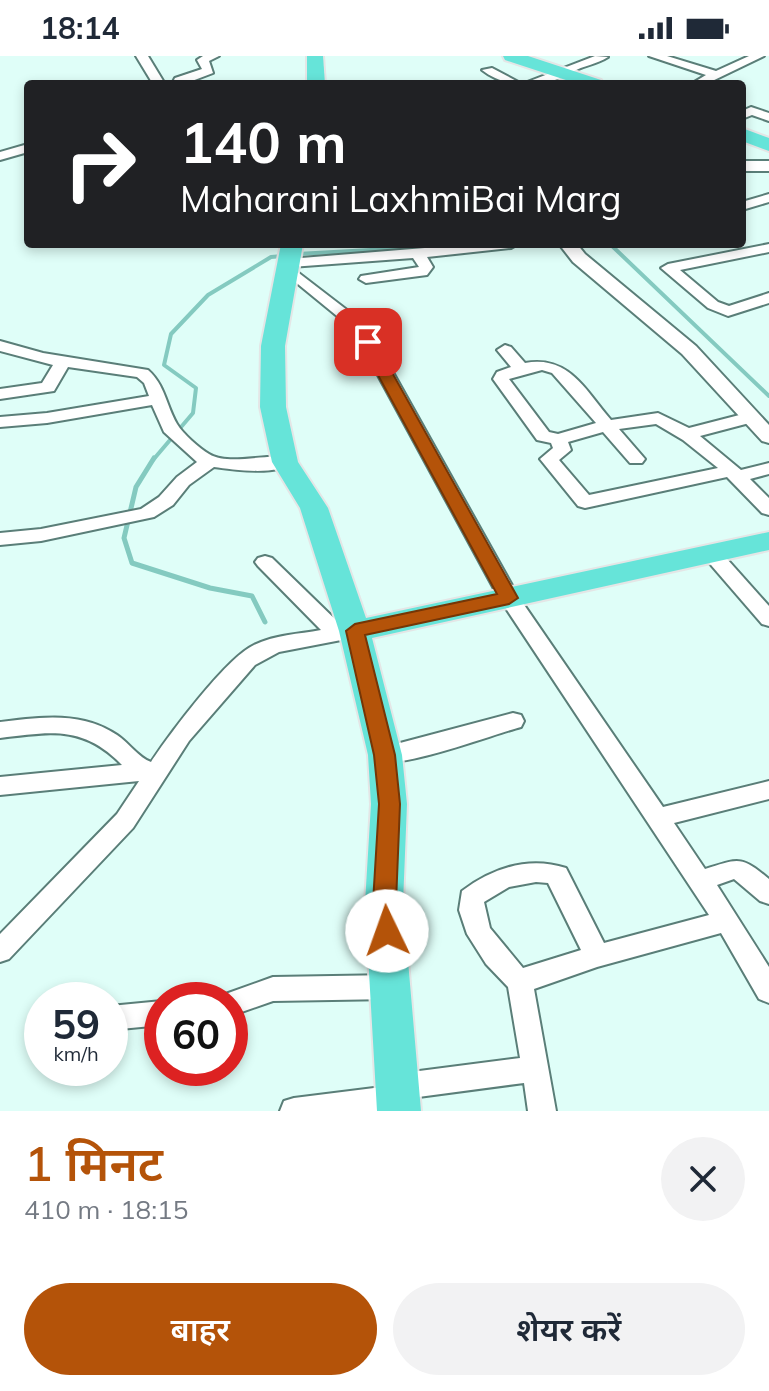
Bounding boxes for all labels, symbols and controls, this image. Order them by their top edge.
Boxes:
text: 18:14 [40,9,119,47]
text: 140 m [180,107,347,177]
icon: right [48,112,152,216]
text: Maharani LaxhmiBai Marg [180,176,622,221]
pin [334,308,402,376]
icon: arrive [346,320,390,364]
position arrow [345,889,429,973]
speed limit sign: 60 [144,982,248,1086]
text: 59 [52,999,100,1049]
text: km/h [53,1041,99,1066]
text: 1 मिनट [24,1133,163,1193]
button: close [661,1137,745,1221]
text: 410 m · 18:15 [24,1193,188,1226]
button: बाहर [24,1283,377,1375]
button: शेयर करें [393,1283,745,1375]

